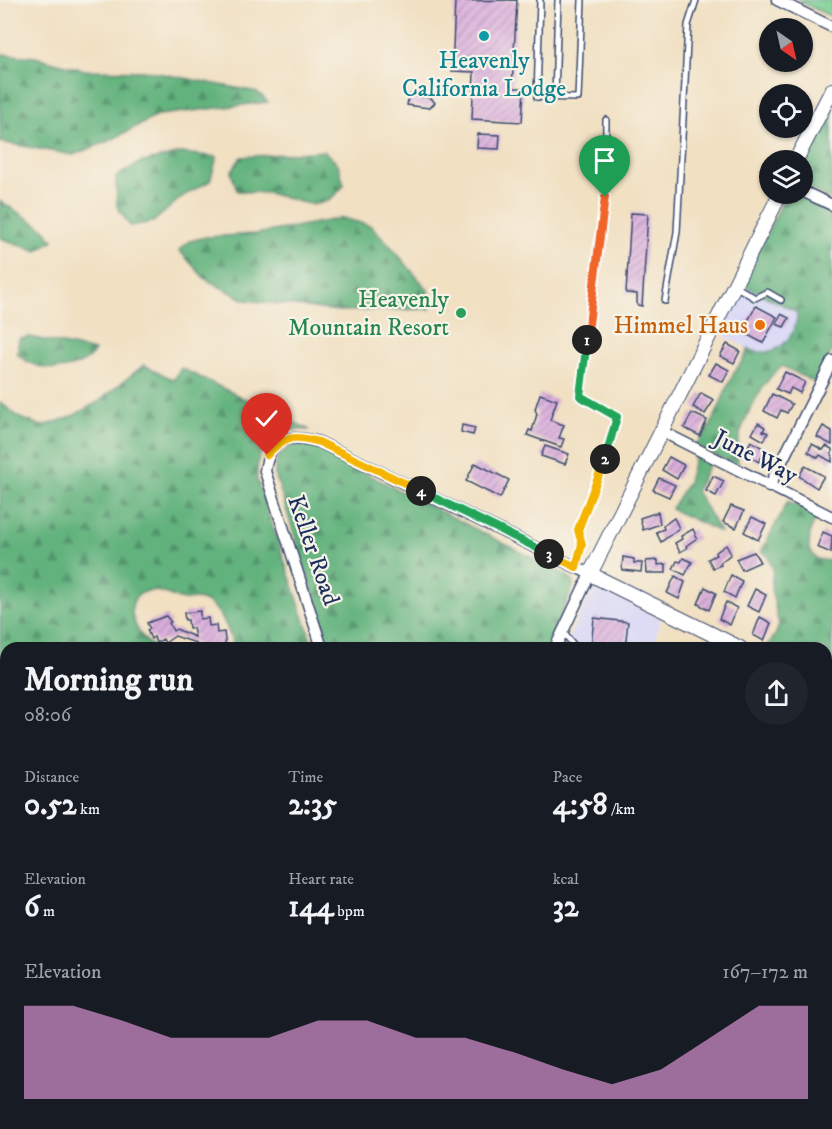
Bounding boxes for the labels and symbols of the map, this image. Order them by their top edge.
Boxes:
north arrow [759,18,813,72]
marker: Heavenly California Lodge [477,29,491,43]
place label: Heavenly California Lodge [402,46,566,104]
pin [579,135,630,197]
place label: Heavenly Mountain Resort [288,285,450,343]
marker: Heavenly Mountain Resort [454,306,468,320]
place label: Himmel Haus [613,311,748,341]
marker: Himmel Haus [753,318,767,332]
pin: 1 [572,325,602,355]
pin [241,393,292,455]
street label: June Way [707,422,803,491]
pin: 2 [590,444,620,474]
pin: 4 [406,476,436,506]
street label: Keller Road [280,491,346,609]
pin: 3 [534,539,564,569]

